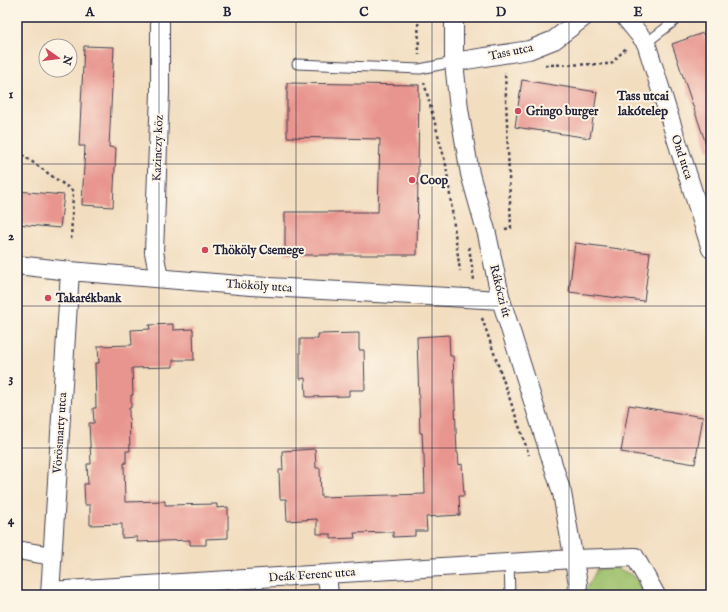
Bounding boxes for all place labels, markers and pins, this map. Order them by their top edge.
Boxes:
place label: Gringo burger [526,104,599,120]
marker: Gringo burger [513,106,523,116]
place label: Coop [420,173,449,189]
marker: Coop [407,175,417,185]
place label: Thököly Csemege [212,243,305,259]
marker: Thököly Csemege [200,245,210,255]
place label: Takarékbank [55,291,122,306]
marker: Takarékbank [43,293,53,303]

